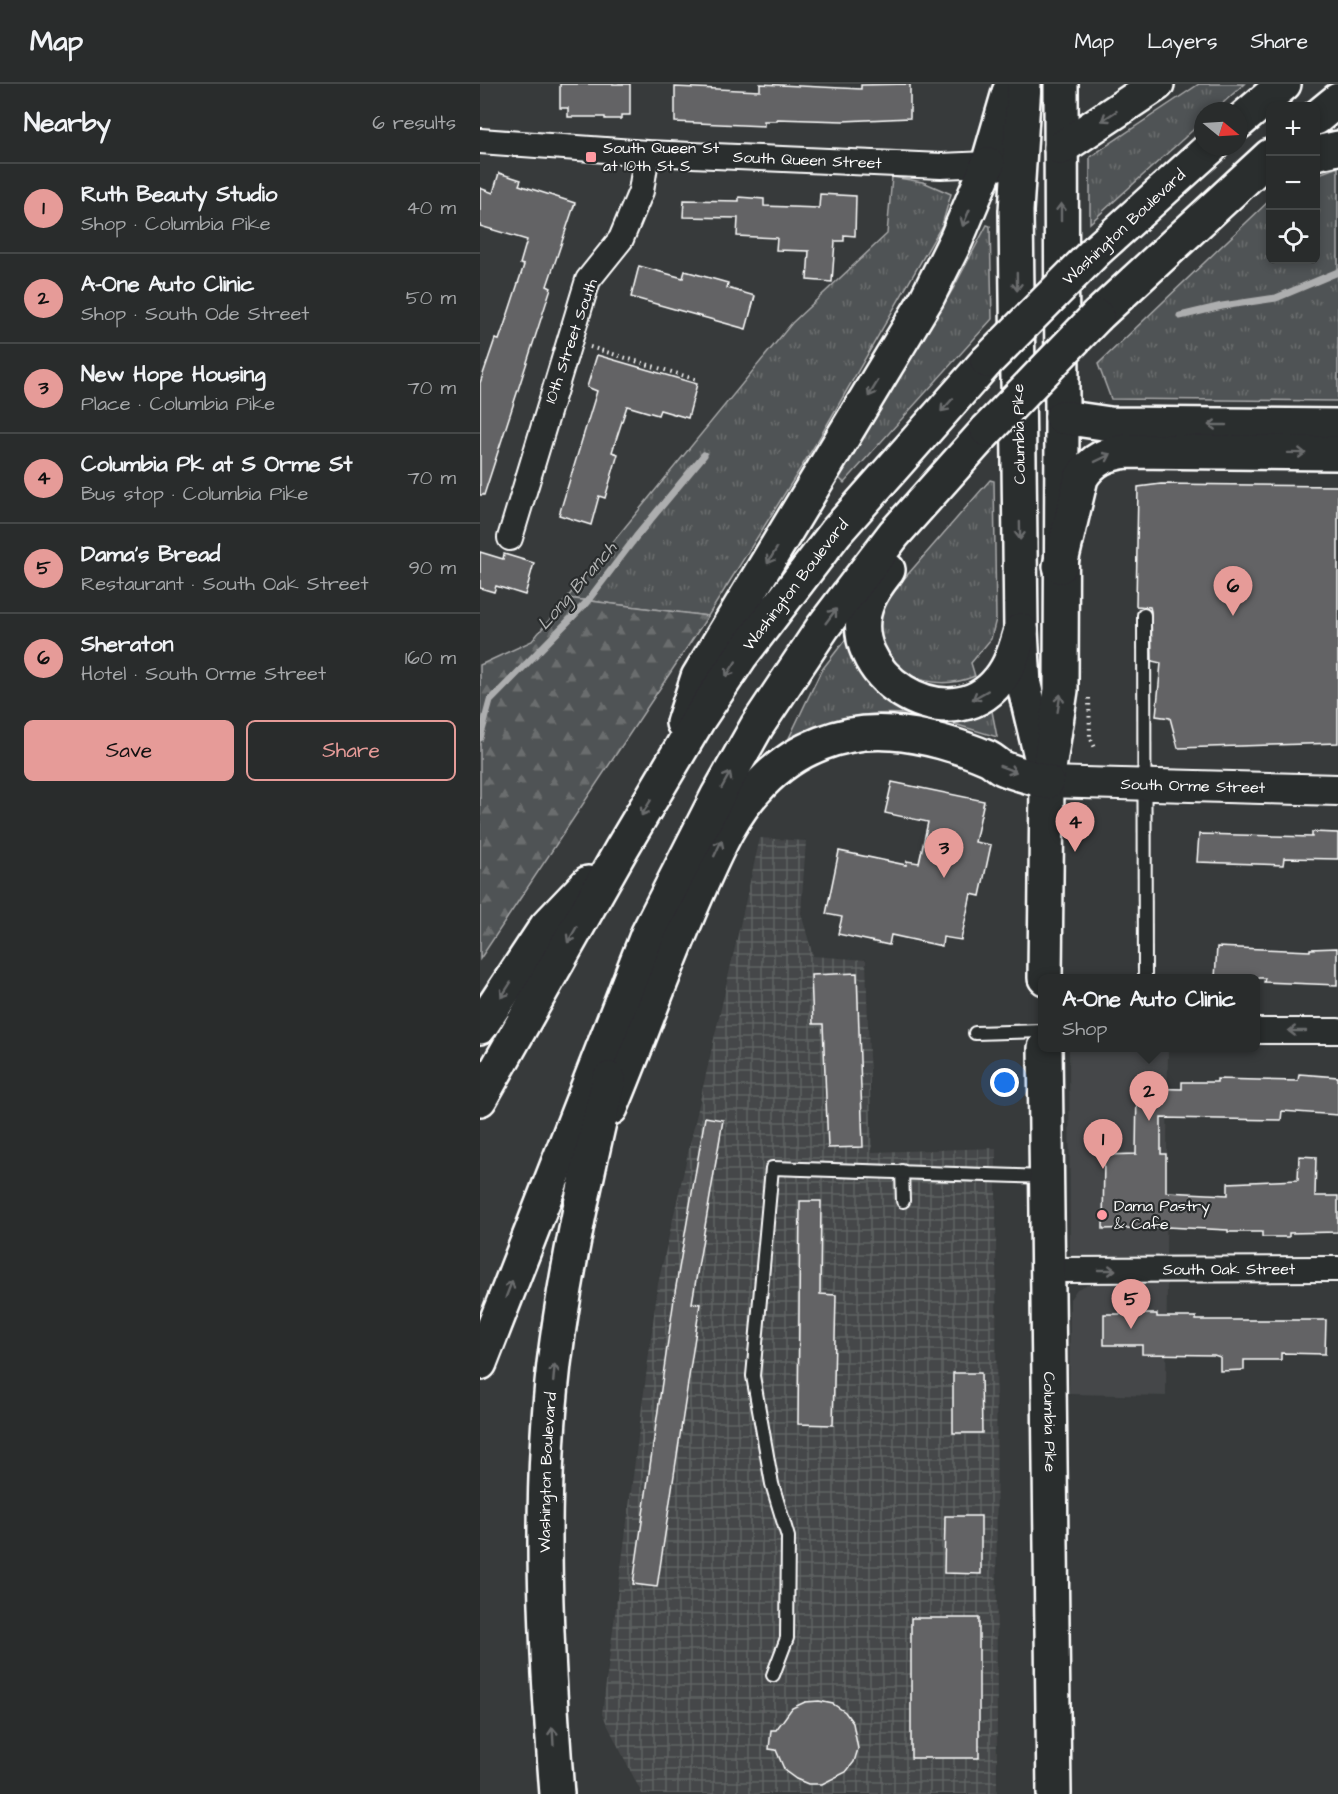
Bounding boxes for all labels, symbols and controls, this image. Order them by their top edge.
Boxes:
text: Map [30,22,83,61]
text: Map [1074,27,1114,56]
text: Layers [1147,27,1217,56]
text: Share [1250,27,1308,56]
north arrow [1194,102,1248,156]
map controls [1266,102,1320,264]
button: + [1266,102,1320,156]
text: Nearby [24,105,111,141]
text: 6 results [372,109,456,137]
one-way arrow [1101,110,1118,122]
place label: South Queen St at 10th St S [603,137,720,177]
street label: South Queen Street [733,146,883,174]
marker: South Queen St at 10th St S [584,150,598,164]
button: − [1266,156,1320,210]
street label: Washington Boulevard [1058,164,1191,291]
text: Ruth Beauty Studio [81,179,277,210]
text: 1 [42,194,45,222]
text: 40 m [406,194,456,222]
one-way arrow [1055,202,1067,222]
one-way arrow [959,209,971,227]
text: Shop · Columbia Pike [81,210,271,238]
button: locate [1266,210,1320,264]
text: A-One Auto Clinic [81,269,254,300]
one-way arrow [1011,272,1023,292]
street label: 10th Street South [539,276,603,406]
text: 2 [38,284,49,312]
text: 50 m [406,284,456,312]
text: Shop · South Ode Street [81,300,309,328]
text: New Hope Housing [81,359,266,390]
text: 3 [38,374,49,402]
text: 70 m [408,374,456,402]
one-way arrow [866,380,878,397]
street label: Columbia Pike [1007,383,1031,484]
text: Place · Columbia Pike [81,390,275,418]
one-way arrow [940,397,954,412]
one-way arrow [1207,419,1227,431]
one-way arrow [1286,447,1306,459]
text: Columbia Pk at S Orme St [81,449,352,480]
one-way arrow [1094,451,1112,463]
text: 4 [37,464,50,492]
text: 70 m [408,464,456,492]
text: Bus stop · Columbia Pike [81,480,308,508]
street label: Washington Boulevard [738,514,853,655]
one-way arrow [1014,520,1026,540]
water label: Long Branch [532,536,624,636]
text: Dama's Bread [81,539,220,570]
one-way arrow [765,547,777,564]
text: 5 [36,554,51,582]
text: 90 m [408,554,456,582]
pin: 6 [1214,566,1252,616]
text: Restaurant · South Oak Street [81,570,368,598]
one-way arrow [825,608,837,624]
text: Sheraton [81,629,174,660]
text: 6 [37,644,50,672]
text: 160 m [405,644,456,672]
text: Hotel · South Orme Street [81,660,326,688]
one-way arrow [725,661,738,678]
one-way arrow [972,689,989,701]
one-way arrow [1054,694,1065,714]
button: Save [24,720,234,781]
button: Share [246,720,456,781]
one-way arrow [999,765,1017,776]
one-way arrow [720,772,732,789]
street label: South Orme Street [1120,773,1266,799]
one-way arrow [639,799,651,816]
pin: 4 [1056,802,1094,852]
pin: 3 [924,828,964,878]
one-way arrow [713,839,725,857]
one-way arrow [566,926,578,943]
popup [1038,974,1260,1052]
one-way arrow [500,981,512,998]
text: A-One Auto Clinic [1062,984,1236,1015]
text: Shop [1062,1015,1107,1043]
one-way arrow [1287,1025,1307,1037]
your location [990,1068,1019,1097]
pin: 2 [1130,1072,1168,1121]
pin: 1 [1084,1120,1122,1169]
place label: Dama Pastry & Cafe [1114,1195,1210,1235]
marker: Dama Pastry & Cafe [1095,1208,1109,1222]
street label: South Oak Street [1163,1258,1296,1281]
one-way arrow [1097,1264,1117,1276]
pin: 5 [1112,1280,1150,1329]
one-way arrow [504,1281,515,1299]
one-way arrow [548,1364,559,1383]
street label: Columbia Pike [1038,1372,1061,1473]
street label: Washington Boulevard [534,1391,562,1553]
one-way arrow [547,1726,558,1746]

